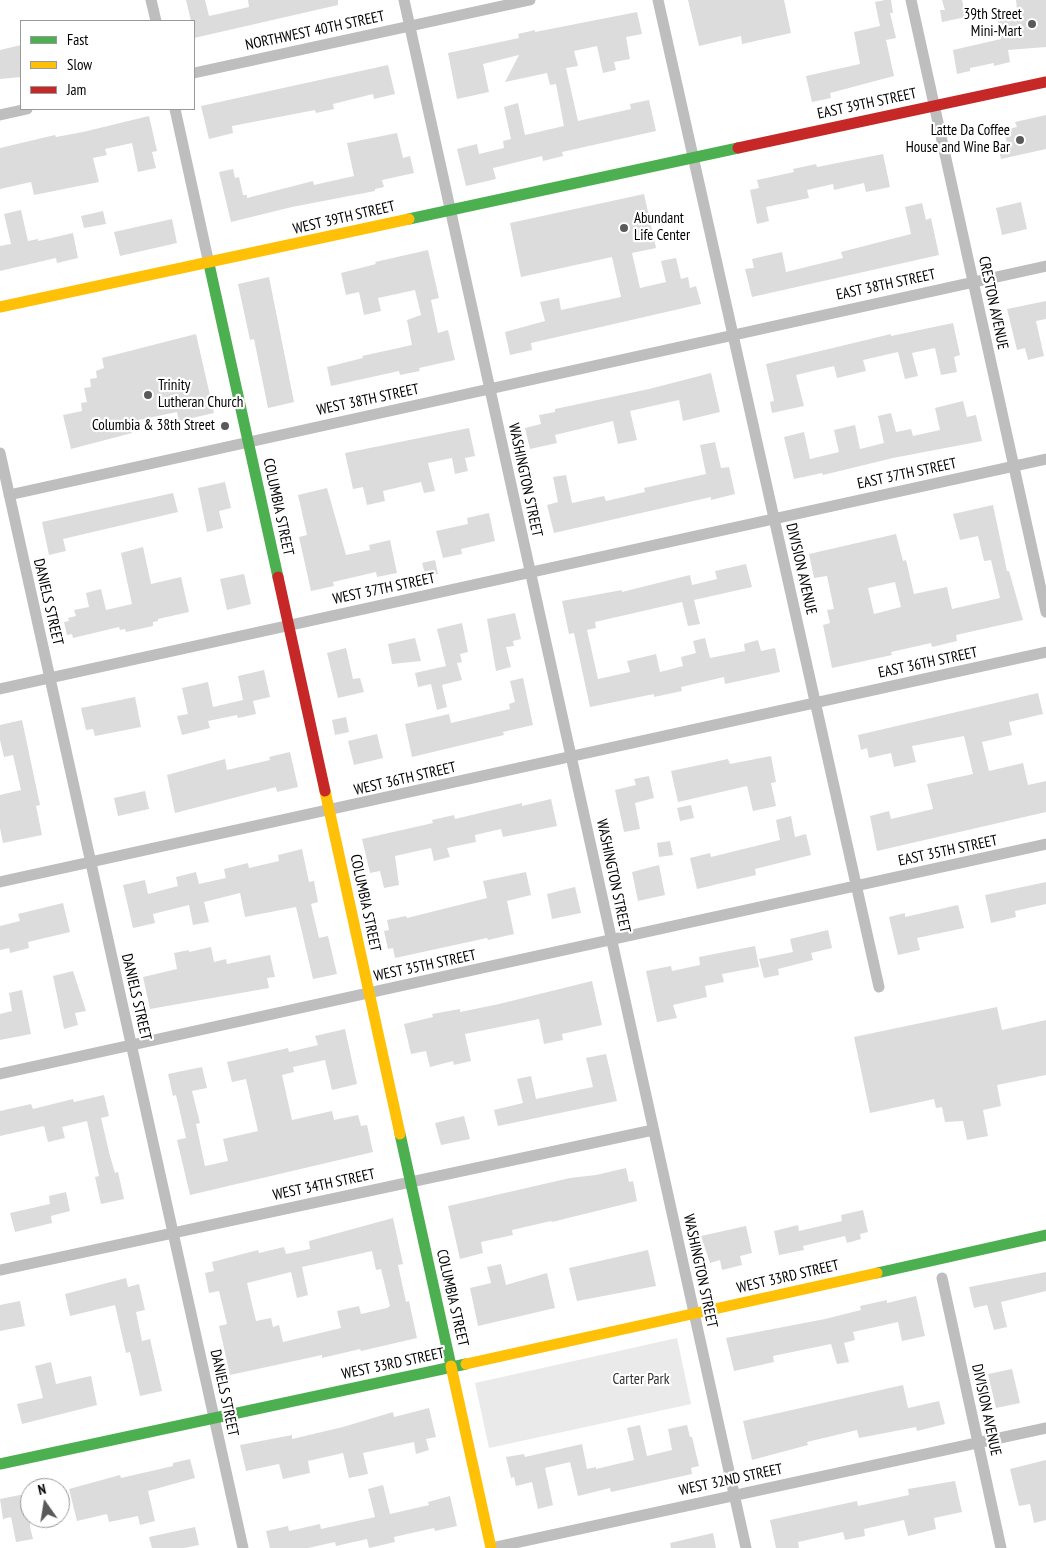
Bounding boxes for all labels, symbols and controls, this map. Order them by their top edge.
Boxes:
place label: 39th Street Mini-Mart [964,6,1022,41]
street label: NORTHWEST 40TH STREET [244,7,386,55]
marker: 39th Street Mini-Mart [1026,18,1038,30]
legend [20,20,195,110]
text: Fast [67,30,88,49]
text: Slow [67,55,92,74]
text: Jam [67,80,86,99]
street label: EAST 39TH STREET [816,85,918,123]
place label: Latte Da Coffee House and Wine Bar [906,122,1010,157]
marker: Latte Da Coffee House and Wine Bar [1014,134,1026,146]
street label: WEST 39TH STREET [291,198,397,238]
place label: Abundant Life Center [634,210,690,245]
marker: Abundant Life Center [618,222,630,234]
street label: CRESTON AVENUE [974,255,1012,351]
street label: EAST 38TH STREET [835,266,937,304]
place label: Trinity Lutheran Church [158,377,243,412]
street label: WEST 38TH STREET [315,380,421,420]
marker: Trinity Lutheran Church [142,389,154,401]
place label: Columbia & 38th Street [92,417,215,435]
marker: Columbia & 38th Street [219,420,231,432]
street label: WASHINGTON STREET [504,422,546,538]
street label: EAST 37TH STREET [856,455,958,493]
street label: COLUMBIA STREET [259,457,297,557]
street label: DIVISION AVENUE [782,521,820,617]
street label: DANIELS STREET [29,557,67,647]
street label: WEST 37TH STREET [331,569,437,609]
street label: EAST 36TH STREET [877,644,979,682]
street label: WEST 36TH STREET [352,759,458,799]
street label: WASHINGTON STREET [592,818,634,934]
street label: EAST 35TH STREET [897,832,999,870]
street label: COLUMBIA STREET [346,853,384,953]
street label: WEST 35TH STREET [372,946,478,986]
street label: DANIELS STREET [117,952,155,1042]
street label: WEST 34TH STREET [271,1165,377,1205]
street label: WASHINGTON STREET [679,1213,721,1329]
street label: COLUMBIA STREET [432,1248,472,1348]
street label: WEST 33RD STREET [735,1256,841,1298]
street label: WEST 33RD STREET [340,1344,446,1384]
street label: DANIELS STREET [206,1348,242,1438]
street label: DIVISION AVENUE [967,1362,1005,1458]
park label: Carter Park [613,1371,669,1389]
street label: WEST 32ND STREET [678,1460,784,1500]
north arrow [20,1478,70,1528]
text: N [36,1480,48,1499]

